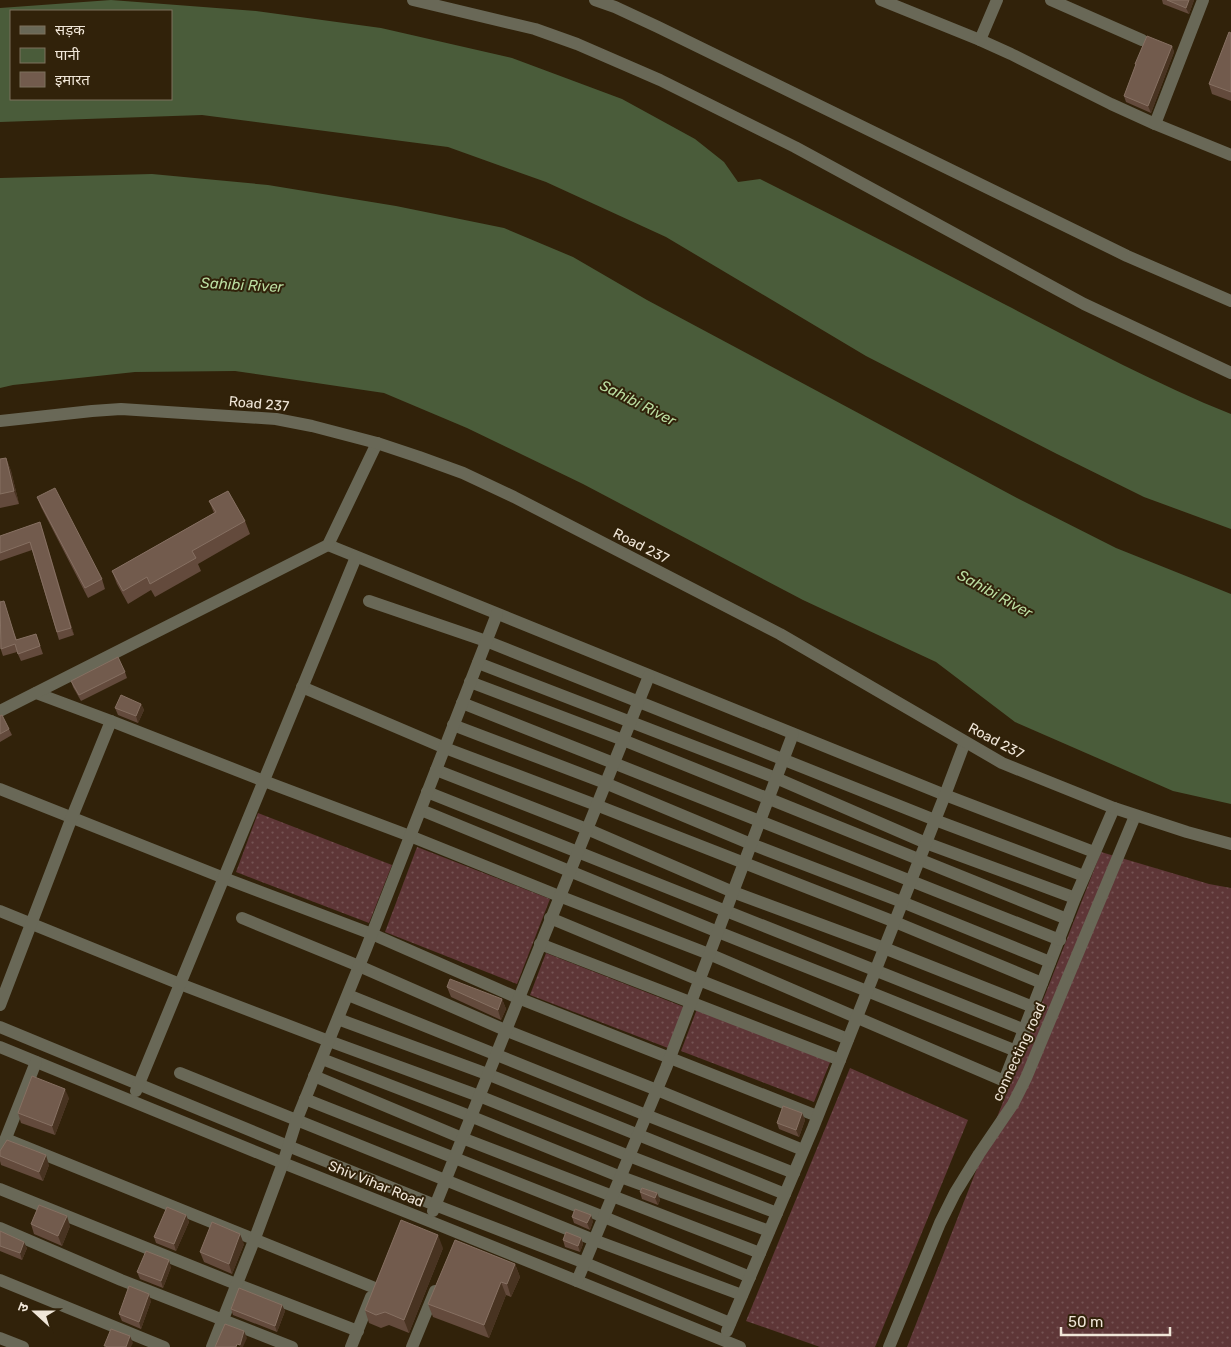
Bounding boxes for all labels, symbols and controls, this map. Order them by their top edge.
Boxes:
legend [10,10,172,100]
text: सड़क [55,21,85,39]
text: पानी [55,46,81,64]
text: इमारत [55,71,90,89]
water label: Sahibi River [200,274,285,296]
water label: Sahibi River [597,376,680,430]
street label: Road 237 [228,393,290,415]
street label: Road 237 [610,525,672,567]
water label: Sahibi River [954,566,1037,623]
street label: Road 237 [965,719,1027,763]
street label: connecting road [989,1000,1049,1104]
street label: Shiv Vihar Road [326,1157,426,1211]
north arrow [10,1287,60,1337]
text: उ [14,1300,33,1314]
scale bar [1061,1304,1170,1336]
text: 50 m [1068,1313,1103,1331]

